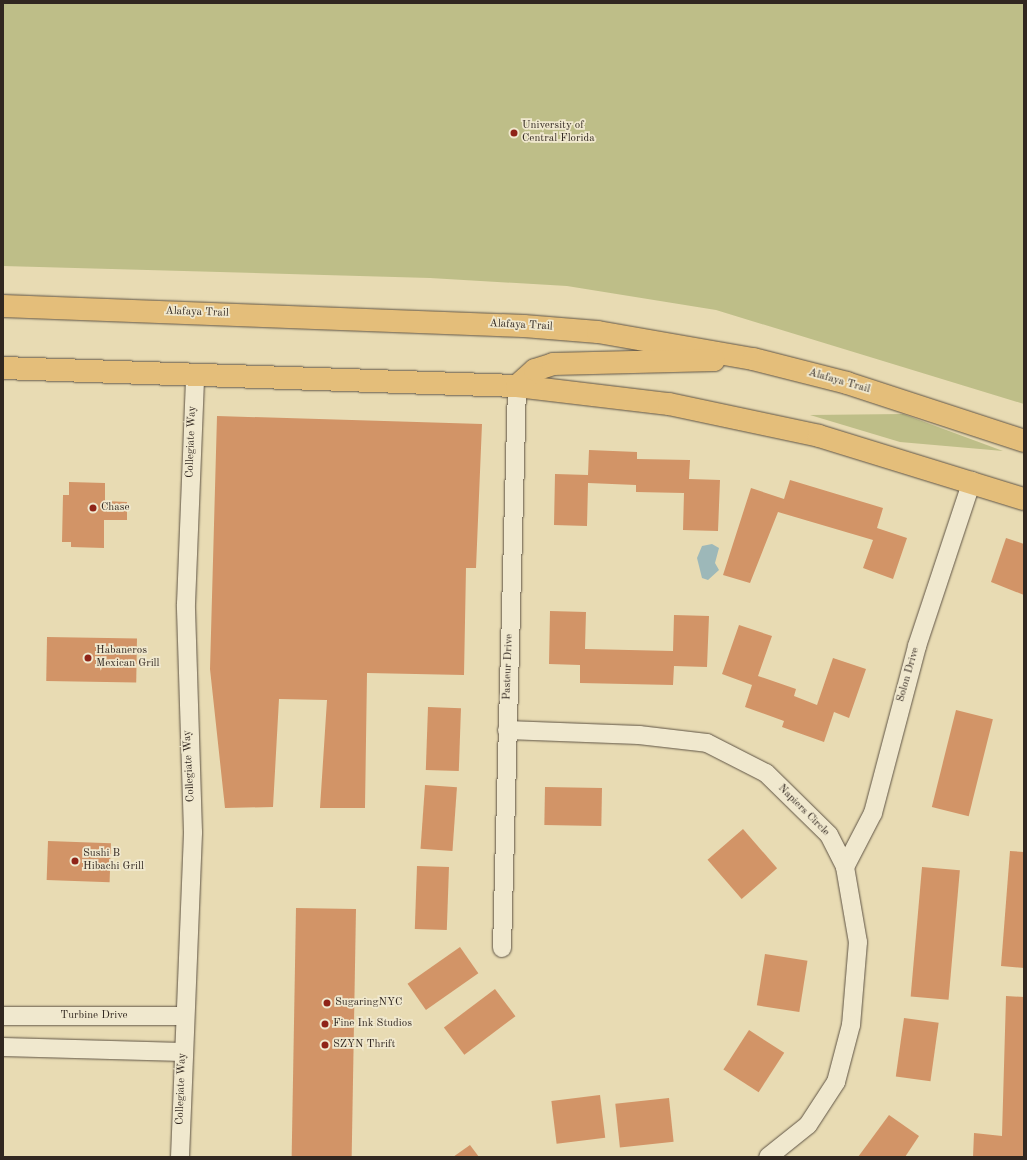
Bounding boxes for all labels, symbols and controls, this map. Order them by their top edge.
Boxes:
place label: University of Central Florida [522,120,595,146]
marker: University of Central Florida [509,128,519,138]
street label: Alafaya Trail [165,305,229,321]
street label: Alafaya Trail [489,318,553,334]
street label: Alafaya Trail [807,367,871,397]
street label: Collegiate Way [184,406,200,478]
place label: Chase [101,501,130,515]
marker: Chase [88,503,98,513]
street label: Pasteur Drive [501,634,517,700]
place label: Habaneros Mexican Grill [96,645,160,671]
street label: Solon Drive [895,646,923,704]
marker: Habaneros Mexican Grill [83,653,93,663]
street label: Collegiate Way [182,730,198,802]
street label: Napiers Circle [774,782,832,840]
place label: Sushi B Hibachi Grill [83,848,144,874]
marker: Sushi B Hibachi Grill [70,856,80,866]
place label: SugaringNYC [335,996,402,1010]
marker: SugaringNYC [322,998,332,1008]
street label: Turbine Drive [60,1009,128,1023]
place label: Fine Ink Studios [333,1017,412,1031]
marker: Fine Ink Studios [320,1019,330,1029]
place label: SZYN Thrift [333,1038,395,1052]
marker: SZYN Thrift [320,1040,330,1050]
street label: Collegiate Way [174,1053,190,1125]

